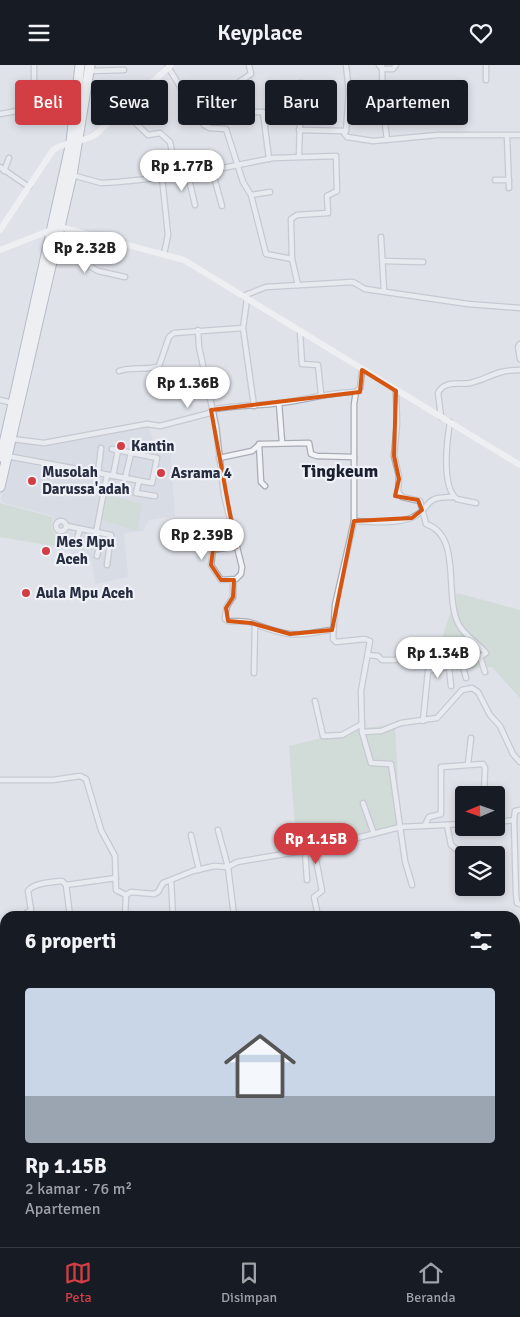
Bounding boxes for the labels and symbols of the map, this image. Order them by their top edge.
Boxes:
pin: Rp 1.77B [130,149,234,192]
pin: Rp 2.32B [33,231,137,274]
pin: Rp 1.36B [136,367,240,409]
place label: Kantin [131,437,175,455]
marker: Kantin [115,440,127,452]
district label: Tingkeum [302,460,378,482]
place label: Musolah Darussa'adah [42,463,130,498]
place label: Asrama 4 [171,464,232,482]
marker: Asrama 4 [155,467,167,479]
marker: Musolah Darussa'adah [26,475,38,487]
pin: Rp 2.39B [150,519,254,561]
place label: Mes Mpu Aceh [56,533,115,568]
marker: Mes Mpu Aceh [40,545,52,557]
place label: Aula Mpu Aceh [36,584,133,602]
marker: Aula Mpu Aceh [20,587,32,599]
pin: Rp 1.34B [386,637,490,679]
north arrow [455,786,505,836]
pin: Rp 1.15B [264,823,368,865]

